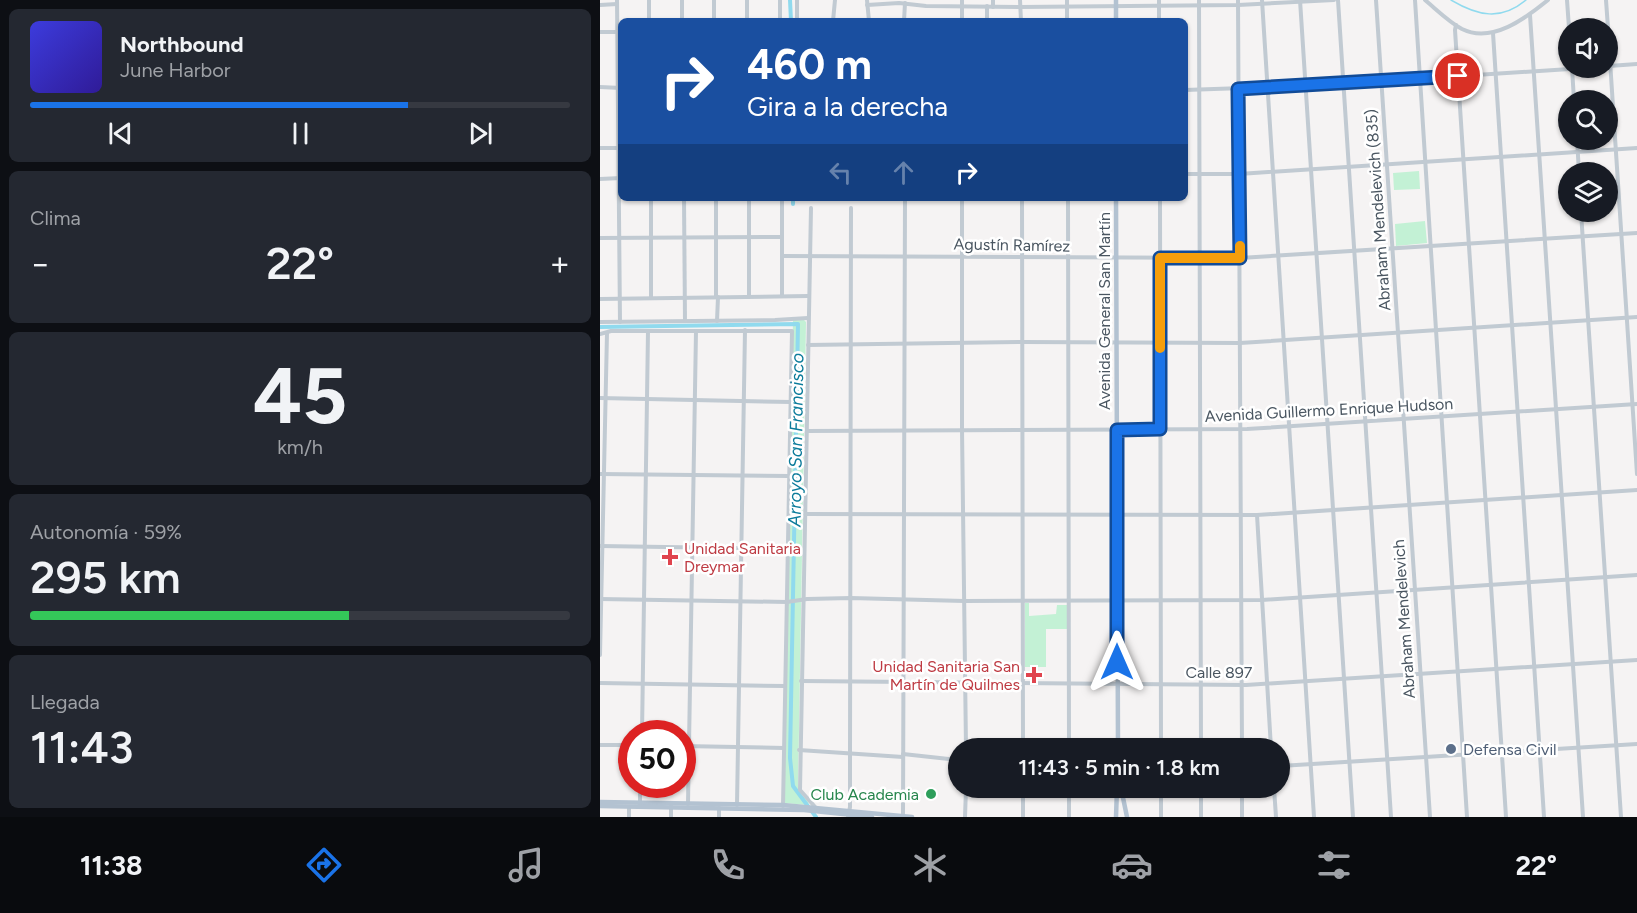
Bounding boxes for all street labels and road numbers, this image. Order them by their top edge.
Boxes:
street label: Abraham Mendelevich (835) [1361,108,1395,312]
street label: Avenida General San Martín [1095,212,1114,410]
street label: Agustín Ramírez [954,234,1071,256]
street label: Avenida Guillermo Enrique Hudson [1204,394,1454,426]
street label: Abraham Mendelevich [1389,539,1419,699]
street label: Calle 897 [1186,663,1253,682]

